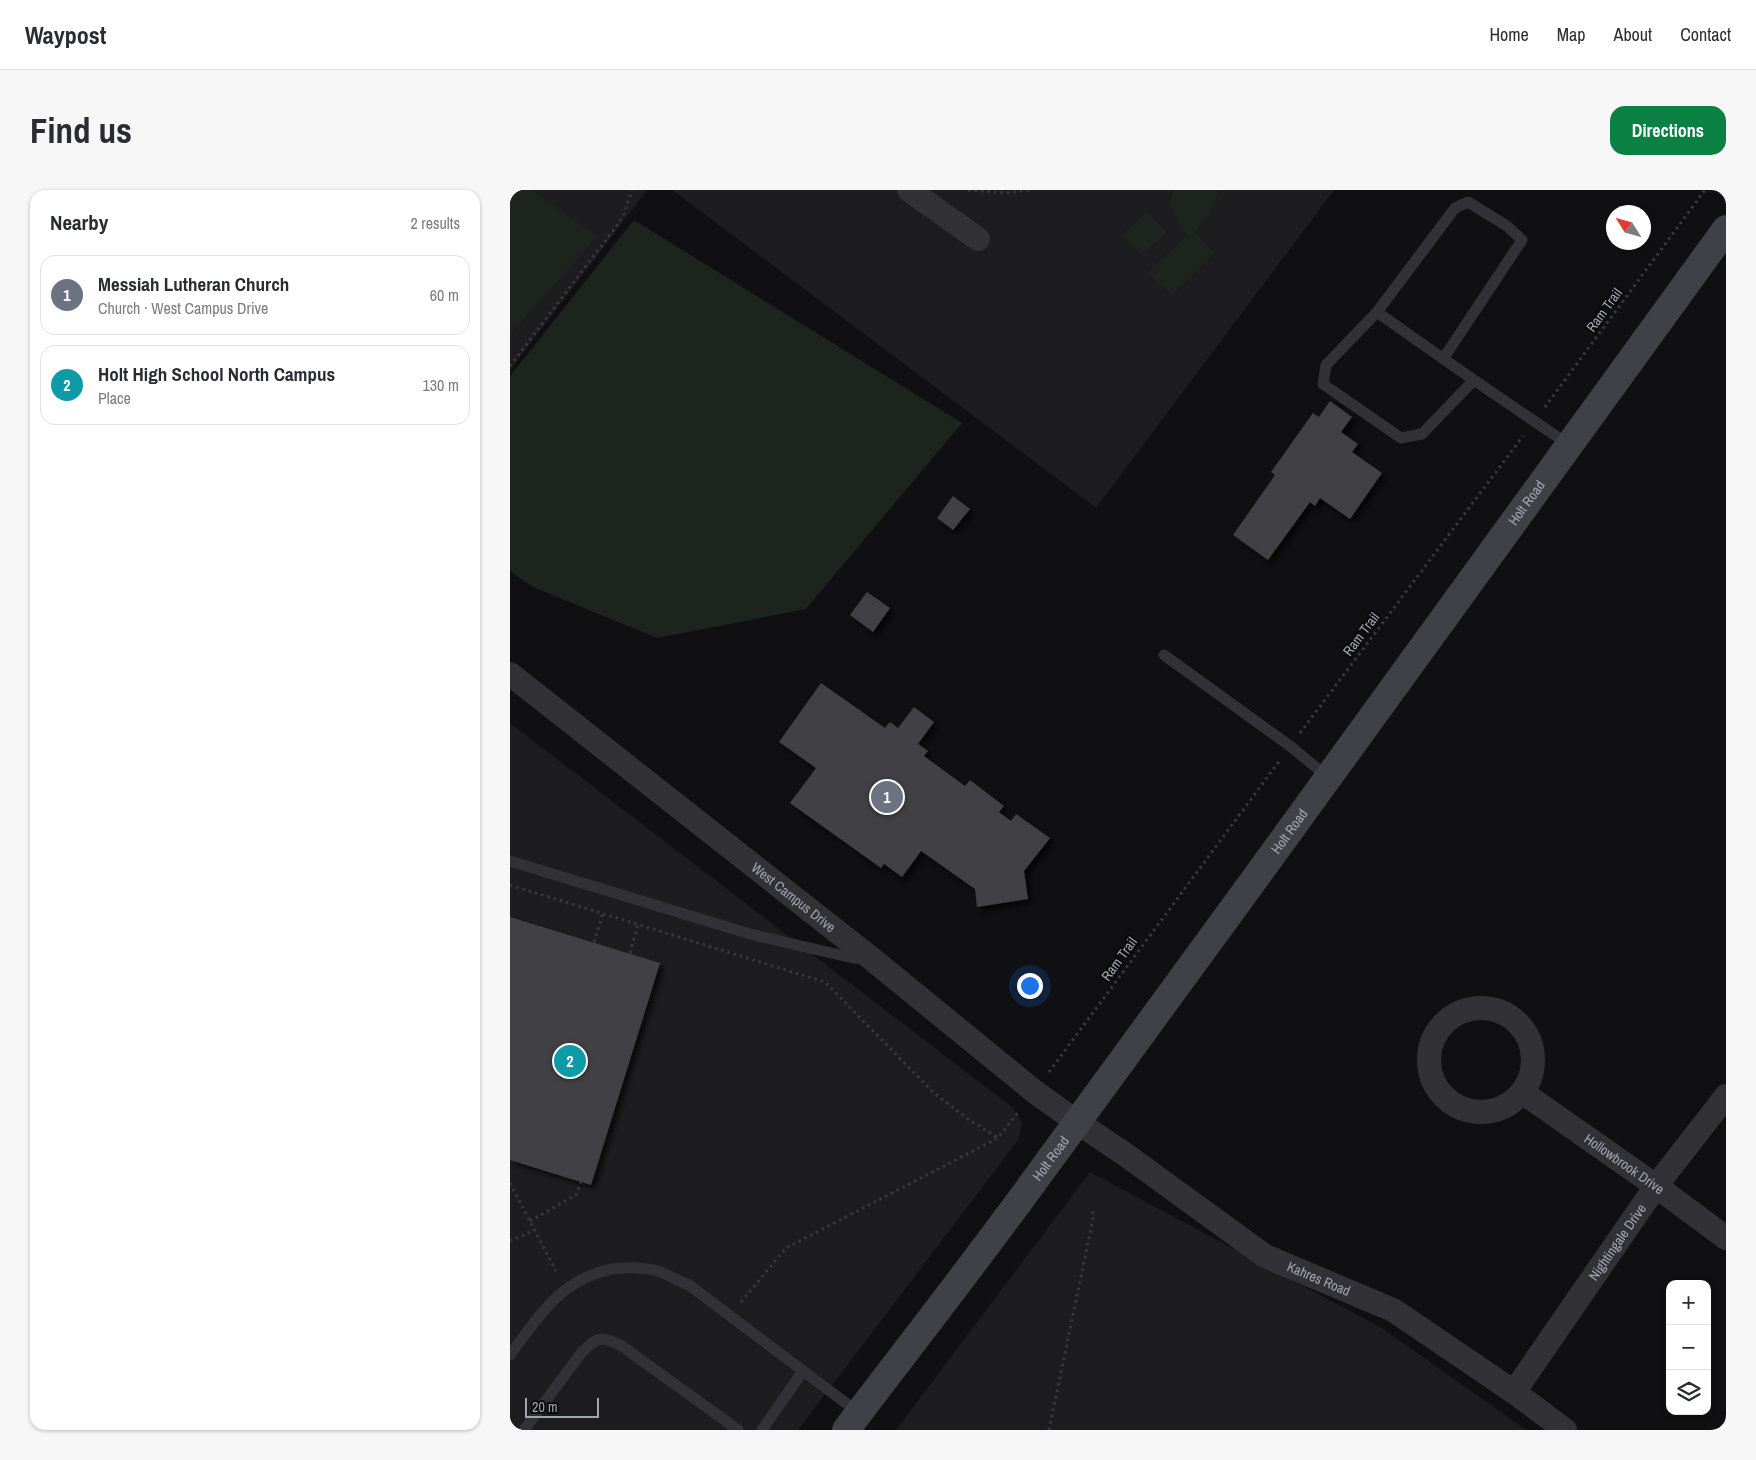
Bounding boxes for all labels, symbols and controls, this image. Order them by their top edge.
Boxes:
text: Waypost [25,19,106,51]
text: Home [1489,22,1529,47]
text: Map [1557,22,1586,47]
text: About [1614,22,1652,47]
text: Contact [1680,22,1731,47]
button: Directions [1610,106,1726,155]
text: Find us [30,107,132,154]
north arrow [1606,205,1651,250]
text: Nearby [50,208,108,237]
text: 2 results [410,212,460,234]
text: Messiah Lutheran Church [98,271,289,297]
text: 1 [63,284,71,306]
text: 60 m [430,284,459,306]
street label: Ram Trail [1582,285,1626,335]
text: Church · West Campus Drive [98,297,268,319]
text: Holt High School North Campus [98,361,335,387]
text: 2 [63,374,71,396]
text: 130 m [423,374,459,396]
text: Place [98,387,131,409]
street label: Holt Road [1504,477,1549,529]
street label: Ram Trail [1339,609,1383,659]
pin: 1 [871,778,903,816]
street label: Holt Road [1267,805,1312,857]
street label: West Campus Drive [748,858,840,936]
street label: Ram Trail [1097,934,1141,984]
your location [1017,973,1043,999]
pin: 2 [554,1042,586,1080]
street label: Hollowbrook Drive [1581,1129,1668,1198]
street label: Holt Road [1028,1133,1073,1184]
street label: Nightingale Drive [1584,1200,1650,1284]
street label: Kahres Road [1284,1257,1353,1300]
map controls [1666,1280,1711,1415]
button: + [1666,1280,1711,1325]
button: − [1666,1325,1711,1370]
button: layers [1666,1370,1711,1415]
scale bar [525,1395,599,1418]
text: 20 m [532,1398,558,1416]

